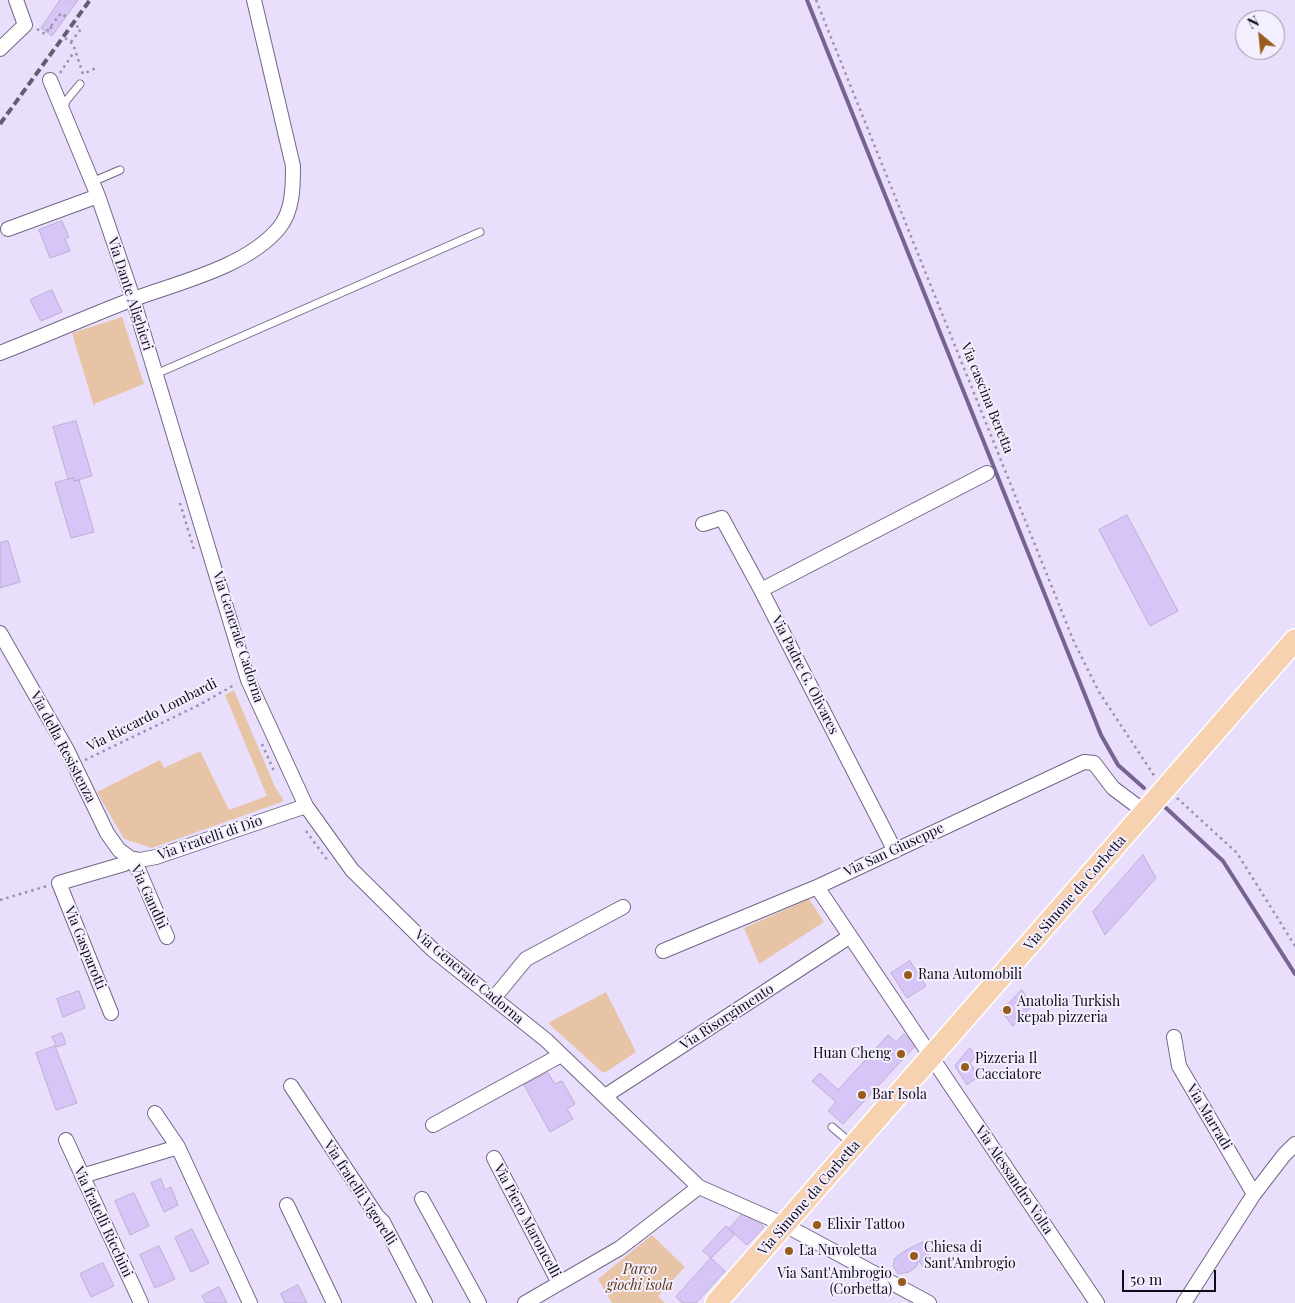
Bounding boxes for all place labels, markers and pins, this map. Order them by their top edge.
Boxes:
place label: Rana Automobili [918,967,1022,983]
marker: Rana Automobili [902,969,914,981]
place label: Anatolia Turkish kepab pizzeria [1017,994,1120,1026]
marker: Anatolia Turkish kepab pizzeria [1001,1004,1013,1016]
place label: Huan Cheng [813,1046,891,1062]
marker: Huan Cheng [895,1048,907,1060]
place label: Pizzeria Il Cacciatore [975,1051,1042,1084]
marker: Pizzeria Il Cacciatore [959,1061,971,1073]
place label: Bar Isola [872,1087,927,1103]
marker: Bar Isola [856,1089,868,1101]
place label: Elixir Tattoo [827,1217,905,1233]
marker: Elixir Tattoo [811,1219,823,1231]
place label: Chiesa di Sant'Ambrogio [924,1240,1016,1272]
place label: La Nuvoletta [799,1243,877,1259]
marker: La Nuvoletta [783,1245,795,1257]
marker: Chiesa di Sant'Ambrogio [908,1250,920,1262]
place label: Via Sant'Ambrogio (Corbetta) [777,1266,892,1298]
marker: Via Sant'Ambrogio (Corbetta) [896,1276,908,1288]

